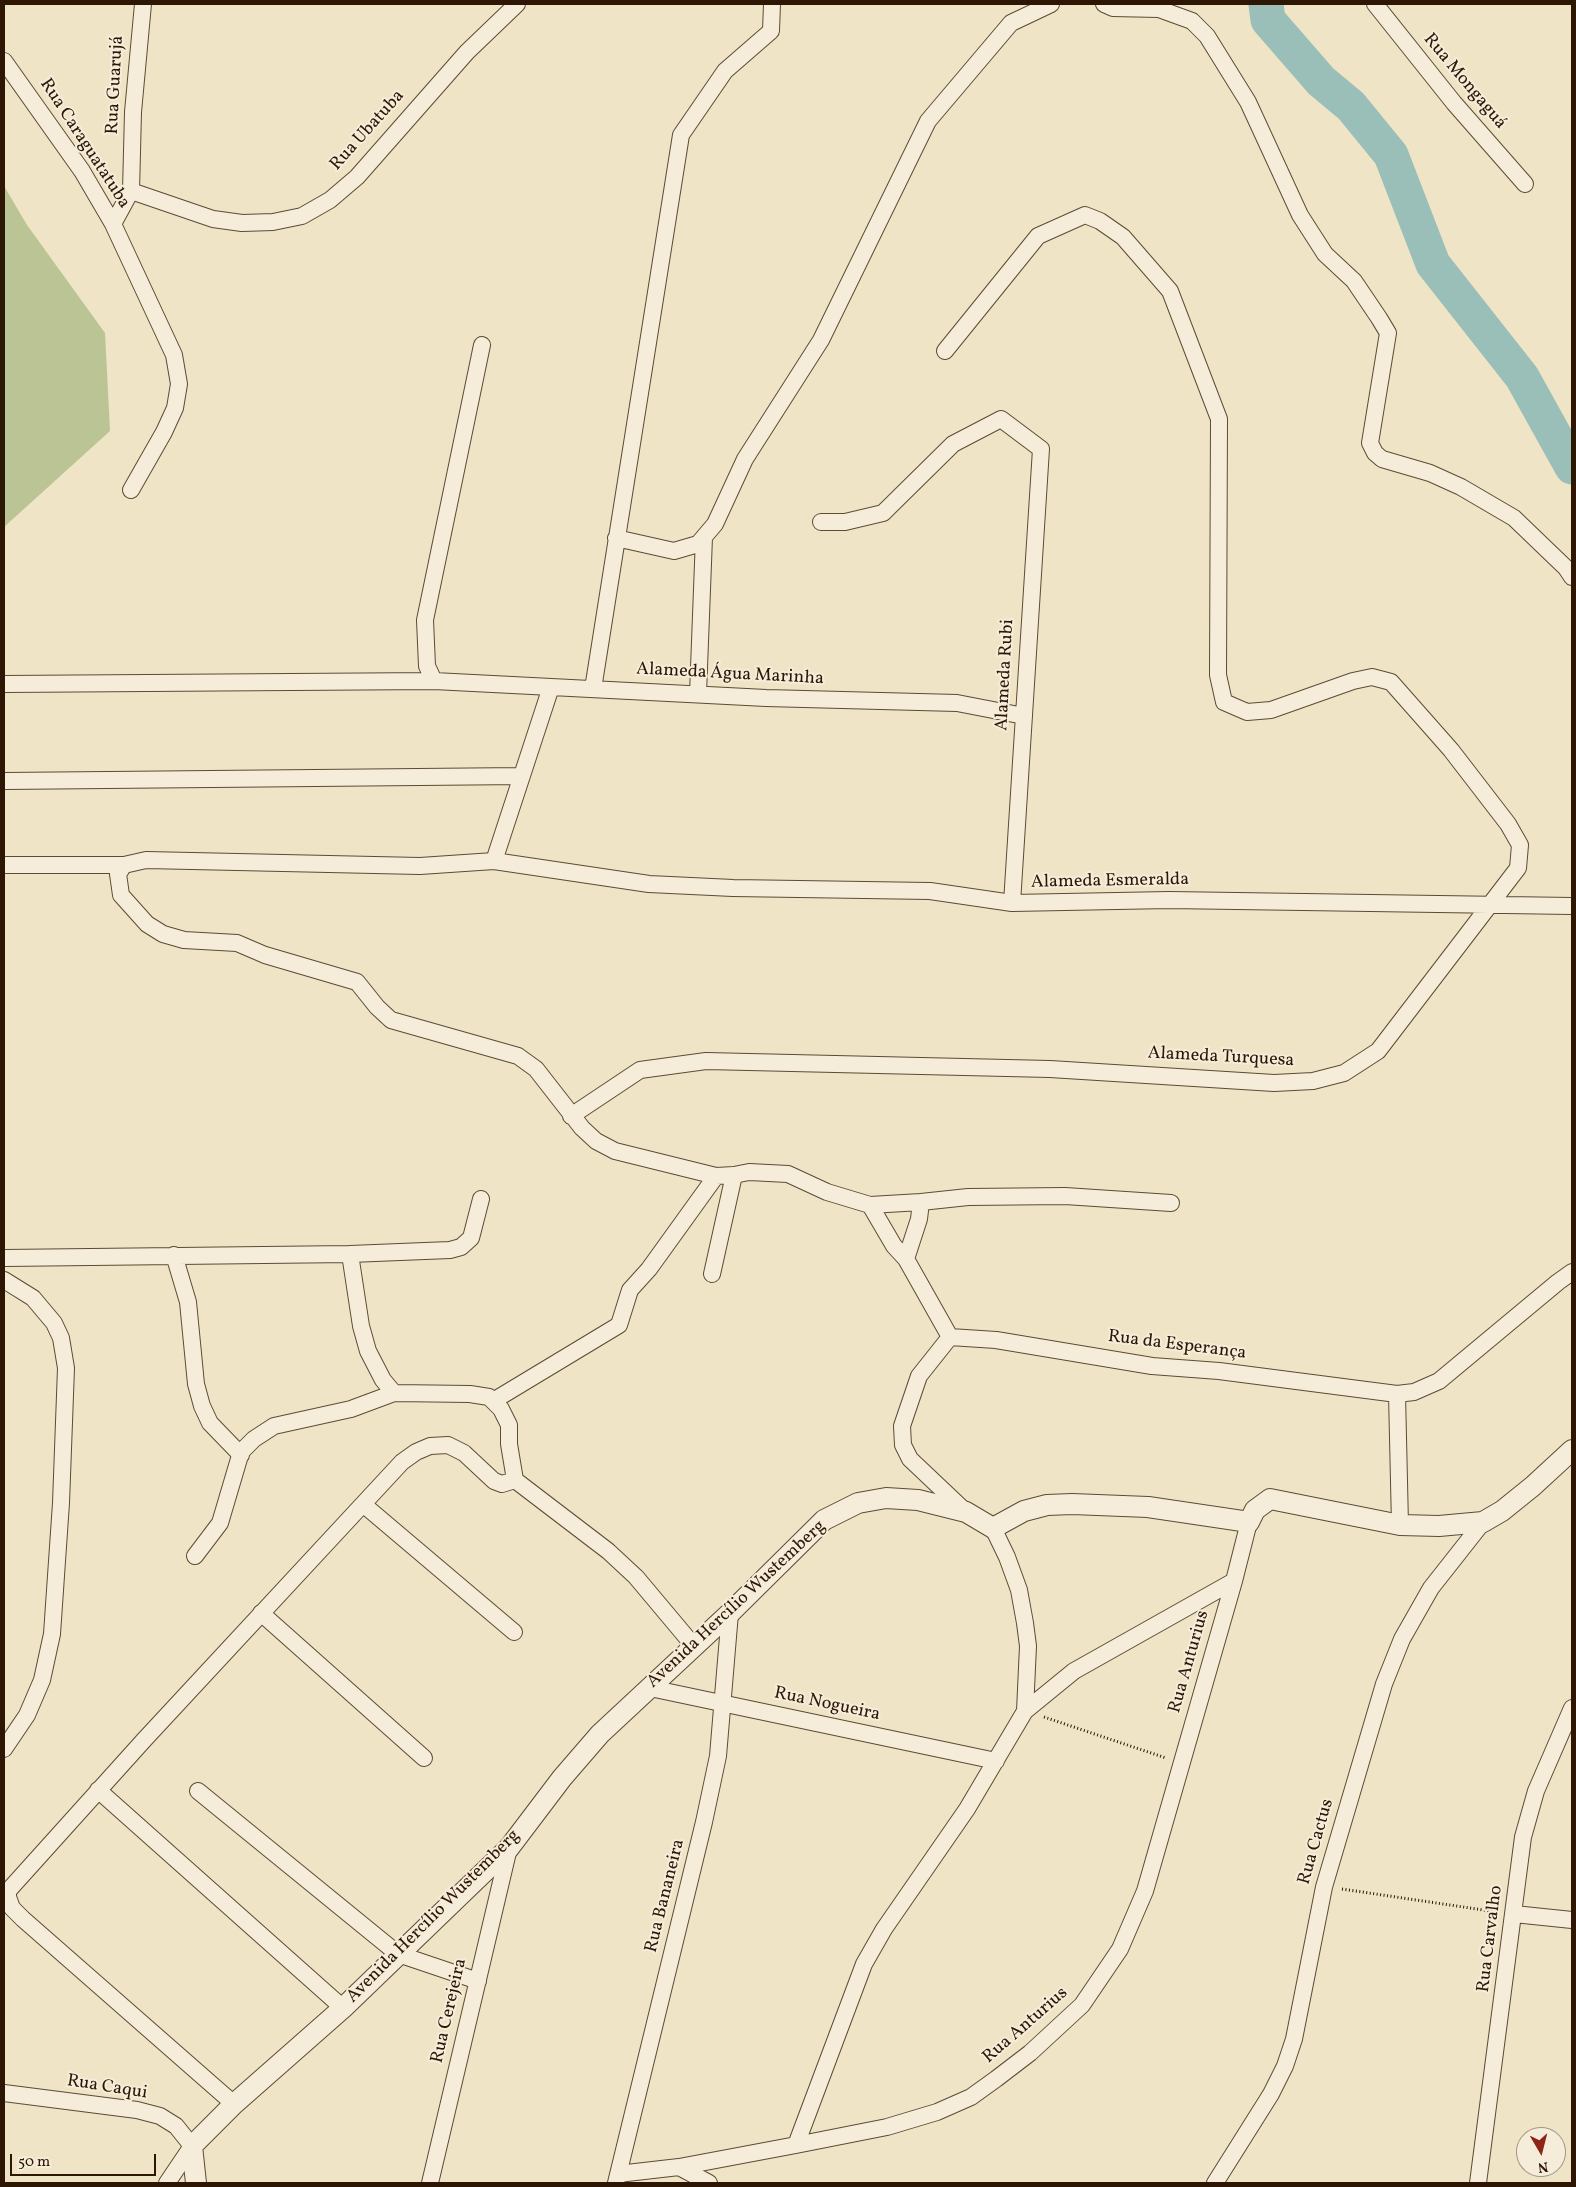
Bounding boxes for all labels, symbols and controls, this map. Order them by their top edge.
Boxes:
street label: Rua Mongaguá [1418,30,1510,134]
street label: Rua Guarujá [103,35,129,135]
street label: Rua Caraguatatuba [34,75,134,213]
street label: Rua Ubatuba [326,86,410,176]
street label: Alameda Rubi [992,619,1020,731]
street label: Alameda Água Marinha [636,659,824,691]
street label: Alameda Esmeralda [1031,870,1189,894]
street label: Alameda Turquesa [1147,1043,1295,1073]
street label: Rua da Esperança [1107,1327,1247,1365]
street label: Avenida Hercílio Wustemberg [643,1517,831,1693]
street label: Rua Anturius [1165,1608,1215,1716]
street label: Rua Nogueira [772,1683,882,1727]
street label: Rua Cactus [1294,1797,1340,1887]
street label: Avenida Hercílio Wustemberg [343,1826,525,2008]
street label: Rua Bananeira [641,1837,691,1955]
street label: Rua Carvalho [1474,1884,1508,1994]
street label: Rua Cerejeira [427,1956,473,2066]
street label: Rua Anturius [979,1983,1073,2069]
street label: Rua Caqui [65,2071,149,2105]
north arrow [1516,2127,1566,2177]
scale bar [12,2144,159,2176]
text: 50 m [18,2152,50,2173]
text: N [1537,2156,1549,2176]

